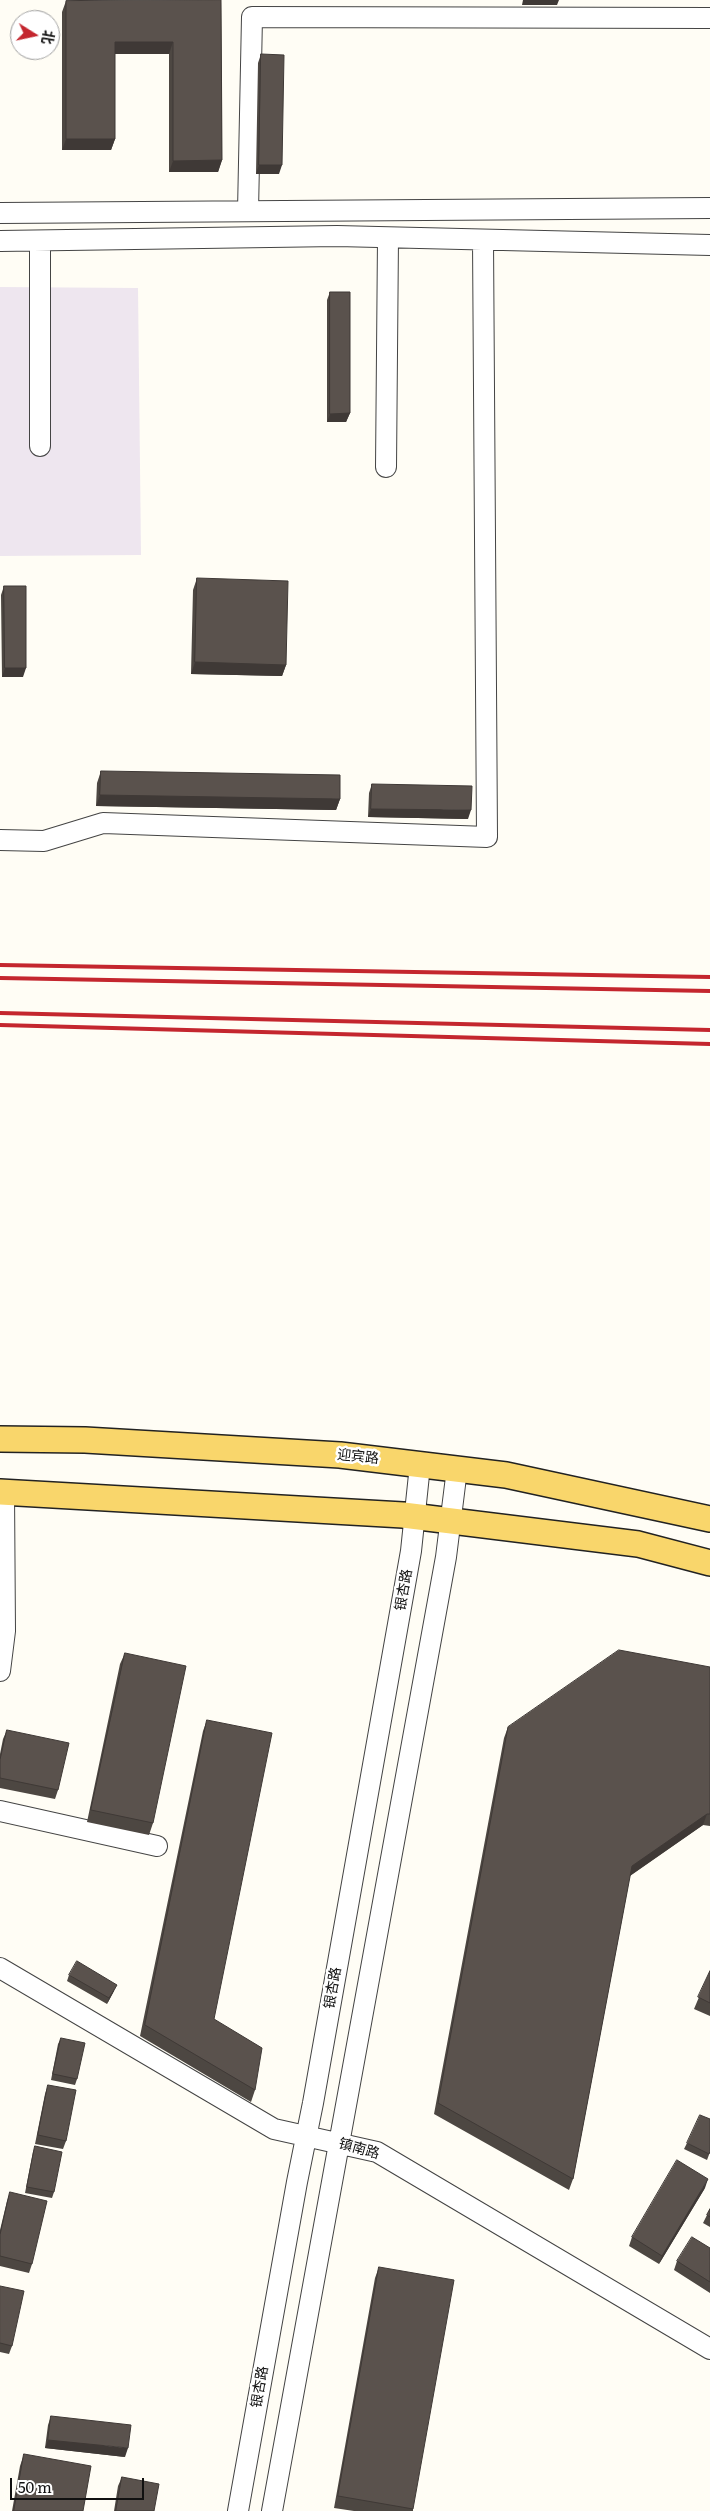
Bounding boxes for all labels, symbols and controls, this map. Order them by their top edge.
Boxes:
north arrow [10,10,60,60]
text: 北 [38,29,60,46]
street label: 迎宾路 [336,1446,380,1468]
street label: 银杏路 [392,1568,416,1612]
street label: 银杏路 [321,1966,345,2010]
street label: 镇南路 [336,2135,382,2163]
street label: 银杏路 [248,2365,272,2409]
scale bar [12,2468,146,2500]
text: 50 m [18,2475,52,2498]

